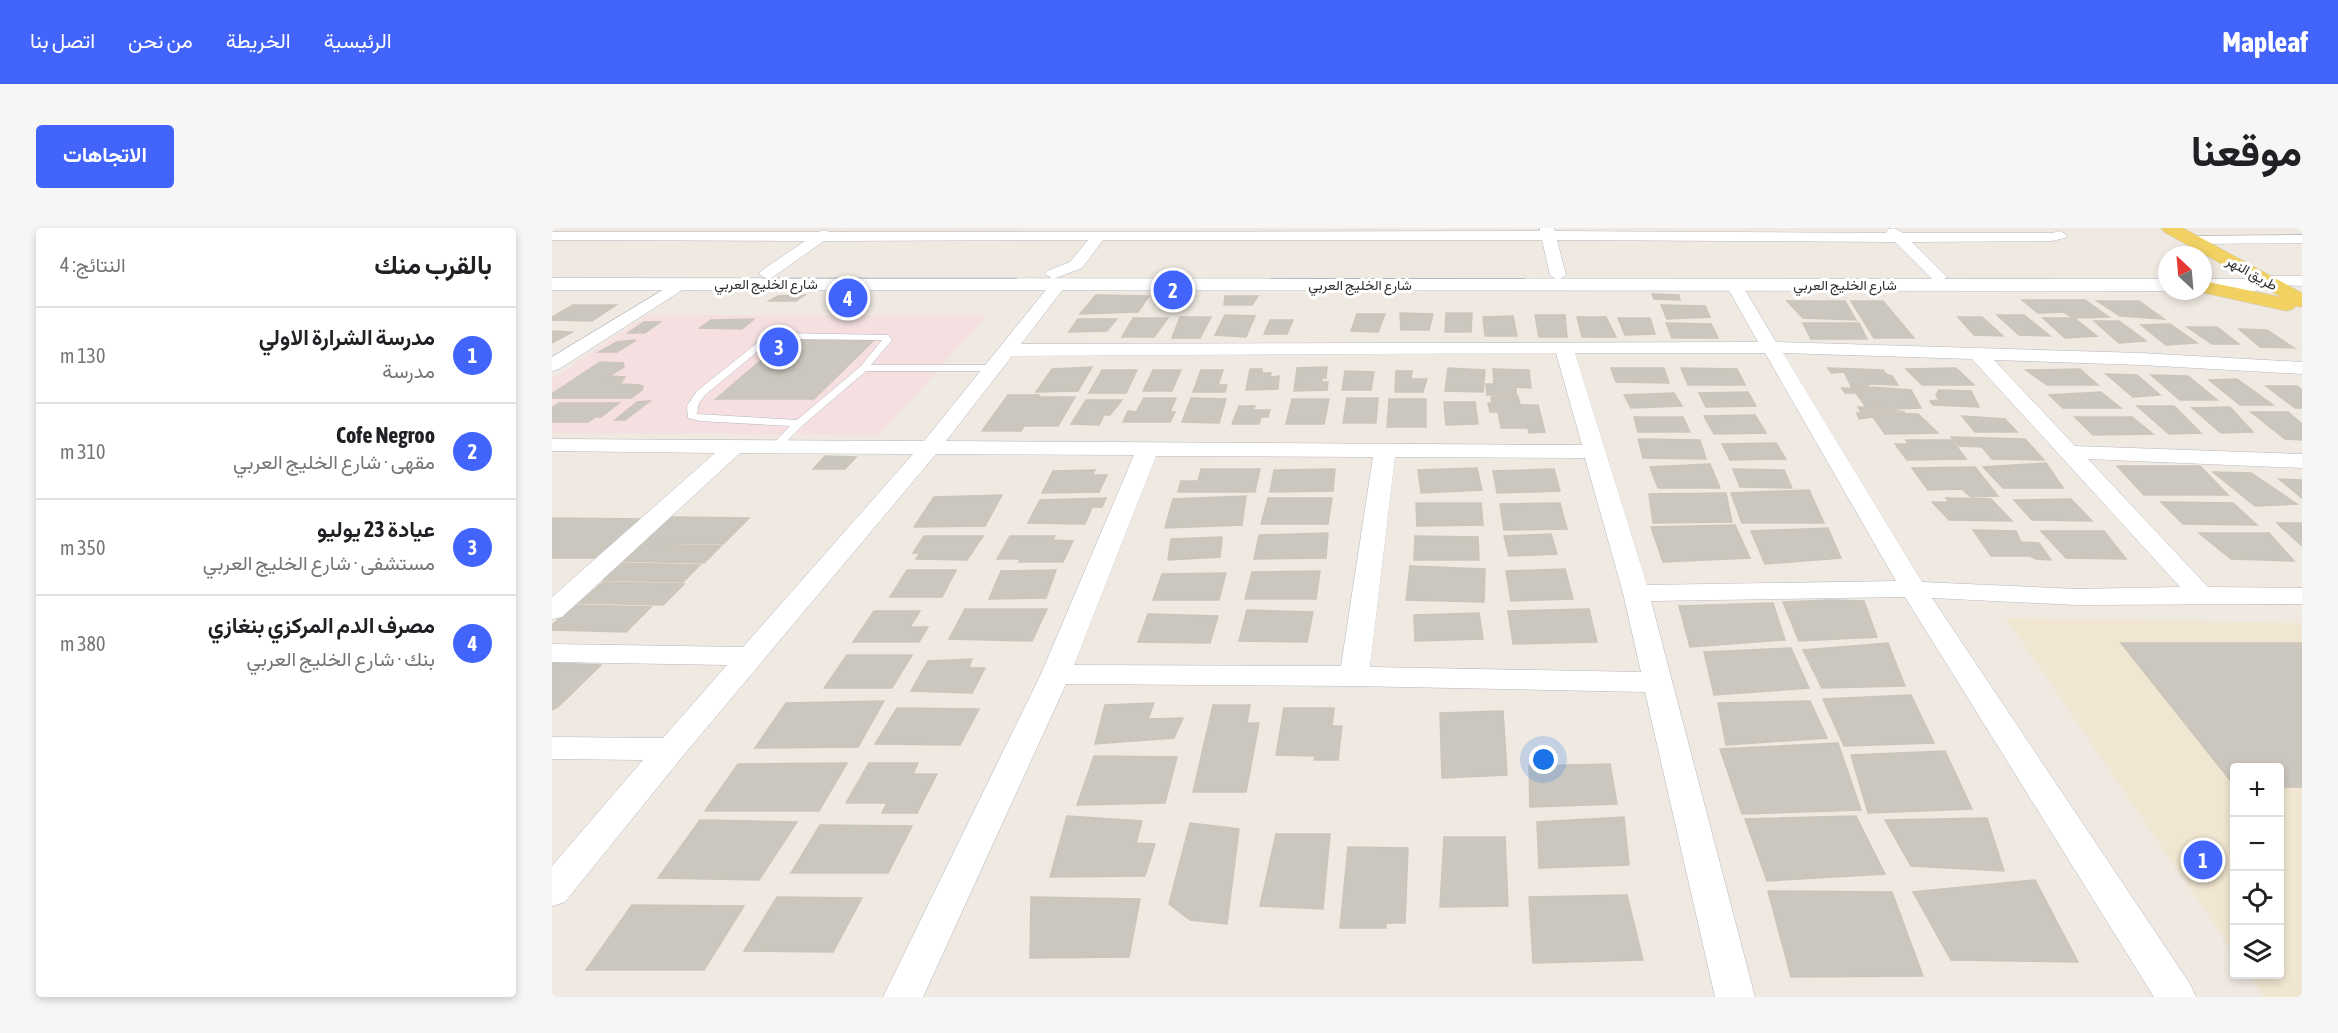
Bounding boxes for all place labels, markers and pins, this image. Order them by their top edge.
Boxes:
pin: 2 [1154,268,1192,312]
pin: 4 [828,276,868,320]
pin: 3 [760,324,798,370]
pin: 1 [2184,838,2222,882]

